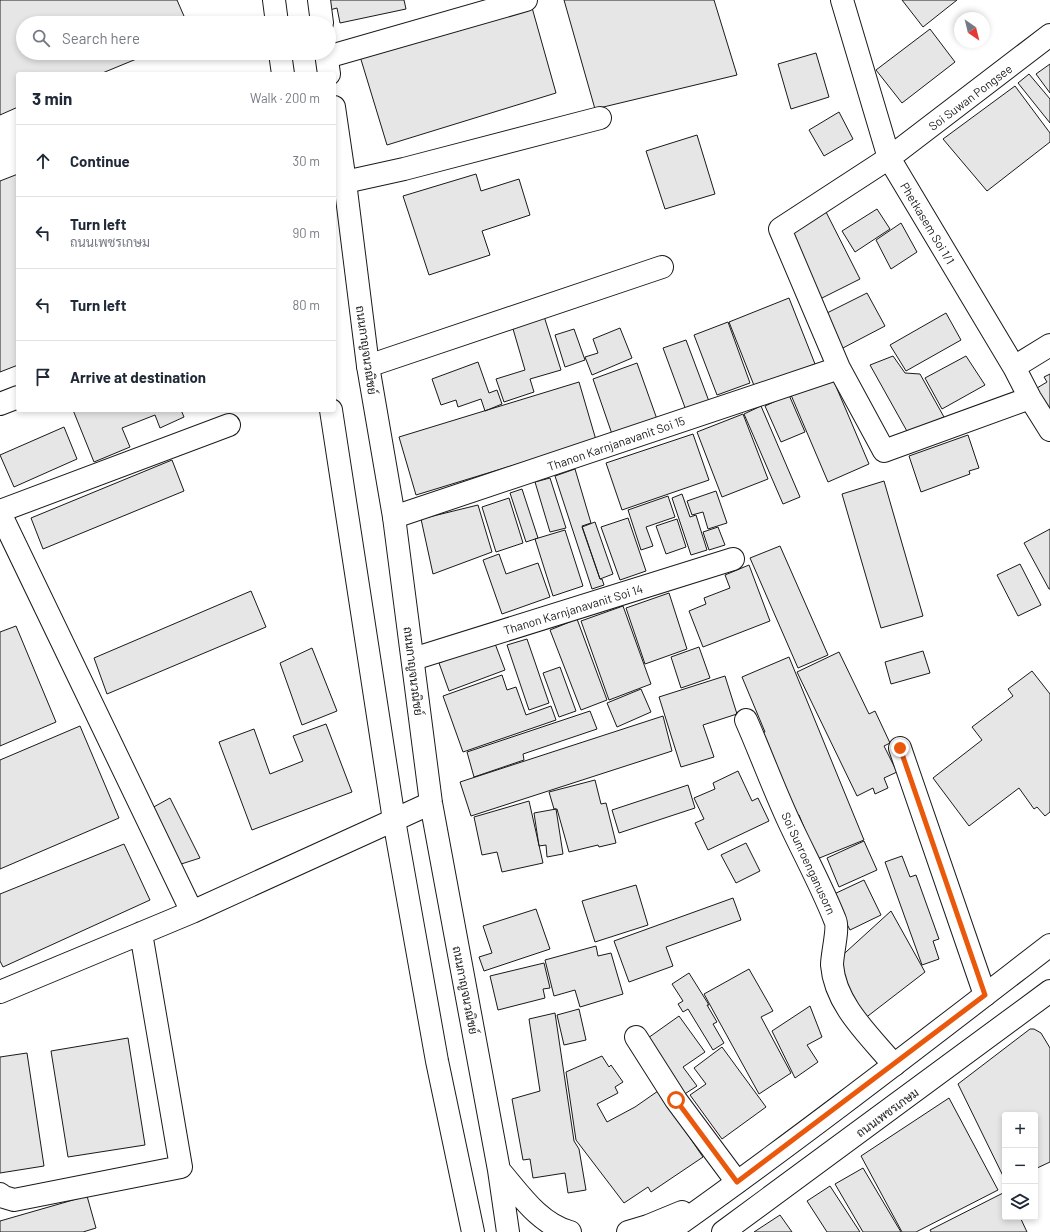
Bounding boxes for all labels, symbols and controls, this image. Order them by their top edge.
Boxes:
north arrow [954,12,990,48]
search box [16,16,336,60]
icon: search [30,27,52,49]
text: Search here [62,29,140,47]
street label: Soi Suwan Pongsee [926,61,1014,133]
text: 3 min [32,88,72,108]
text: Walk · 200 m [250,90,320,106]
icon: ahead [32,150,54,172]
text: Continue [70,152,130,170]
text: 30 m [293,153,320,169]
street label: Phetkasem Soi 1/1 [898,180,958,266]
text: Turn left [70,215,126,233]
icon: left [32,222,54,244]
text: 90 m [293,225,320,241]
text: ถนนเพชรเกษม [70,234,150,250]
icon: left [32,294,54,316]
text: Turn left [70,296,126,314]
text: 80 m [293,297,320,313]
street label: ถนนกาญจนวณิชย์ [353,305,380,395]
icon: arrive [32,366,54,388]
text: Arrive at destination [70,368,206,386]
street label: Thanon Karnjanavanit Soi 15 [545,413,687,473]
street label: Thanon Karnjanavanit Soi 14 [502,581,644,637]
street label: ถนนกาญจนวณิชย์ [401,626,426,716]
route end [891,739,909,757]
street label: Soi Sunroenganusorn [779,810,839,916]
street label: ถนนกาญจนวณิชย์ [450,945,481,1035]
street label: ถนนเพชรเกษม [853,1085,921,1139]
route start [667,1091,685,1109]
map controls [1002,1112,1038,1220]
button: + [1002,1112,1038,1148]
button: − [1002,1148,1038,1184]
button: layers [1002,1184,1038,1220]

